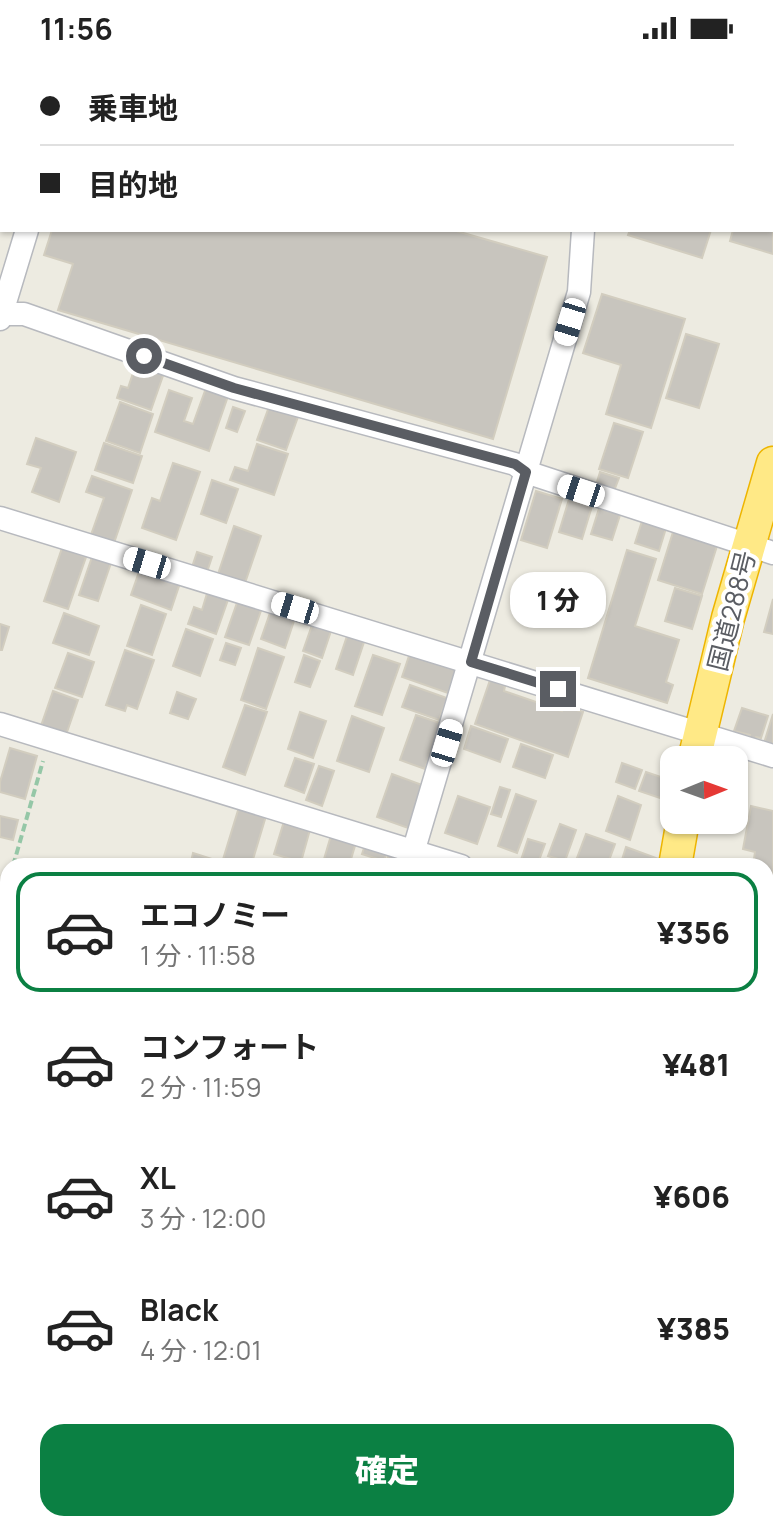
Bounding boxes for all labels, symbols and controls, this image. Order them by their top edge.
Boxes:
text: 11:56 [40,8,113,49]
text: 乗車地 [88,87,178,128]
text: 目的地 [88,164,178,205]
car [552,296,588,348]
route start [126,338,162,374]
car [554,472,608,510]
car [121,545,173,581]
street label: 国道288号 [699,547,763,675]
callout: 1 分 [510,573,606,629]
text: 1 分 [536,582,580,618]
car [269,590,321,626]
route end [540,671,576,707]
car [429,717,465,769]
north arrow [660,746,748,834]
map controls [660,746,748,834]
text: エコノミー [140,894,290,935]
icon: car [44,896,116,968]
text: ¥356 [657,912,730,953]
text: 1 分 · 11:58 [140,937,256,973]
text: コンフォート [140,1026,319,1067]
icon: car [44,1028,116,1100]
text: ¥481 [662,1044,730,1085]
text: 2 分 · 11:59 [140,1069,262,1105]
text: XL [140,1157,176,1198]
icon: car [44,1160,116,1232]
text: ¥606 [654,1176,730,1217]
text: 3 分 · 12:00 [140,1200,266,1236]
text: Black [140,1289,218,1330]
icon: car [44,1292,116,1364]
text: ¥385 [657,1308,730,1349]
text: 4 分 · 12:01 [140,1332,262,1368]
button: 確定 [40,1424,734,1516]

